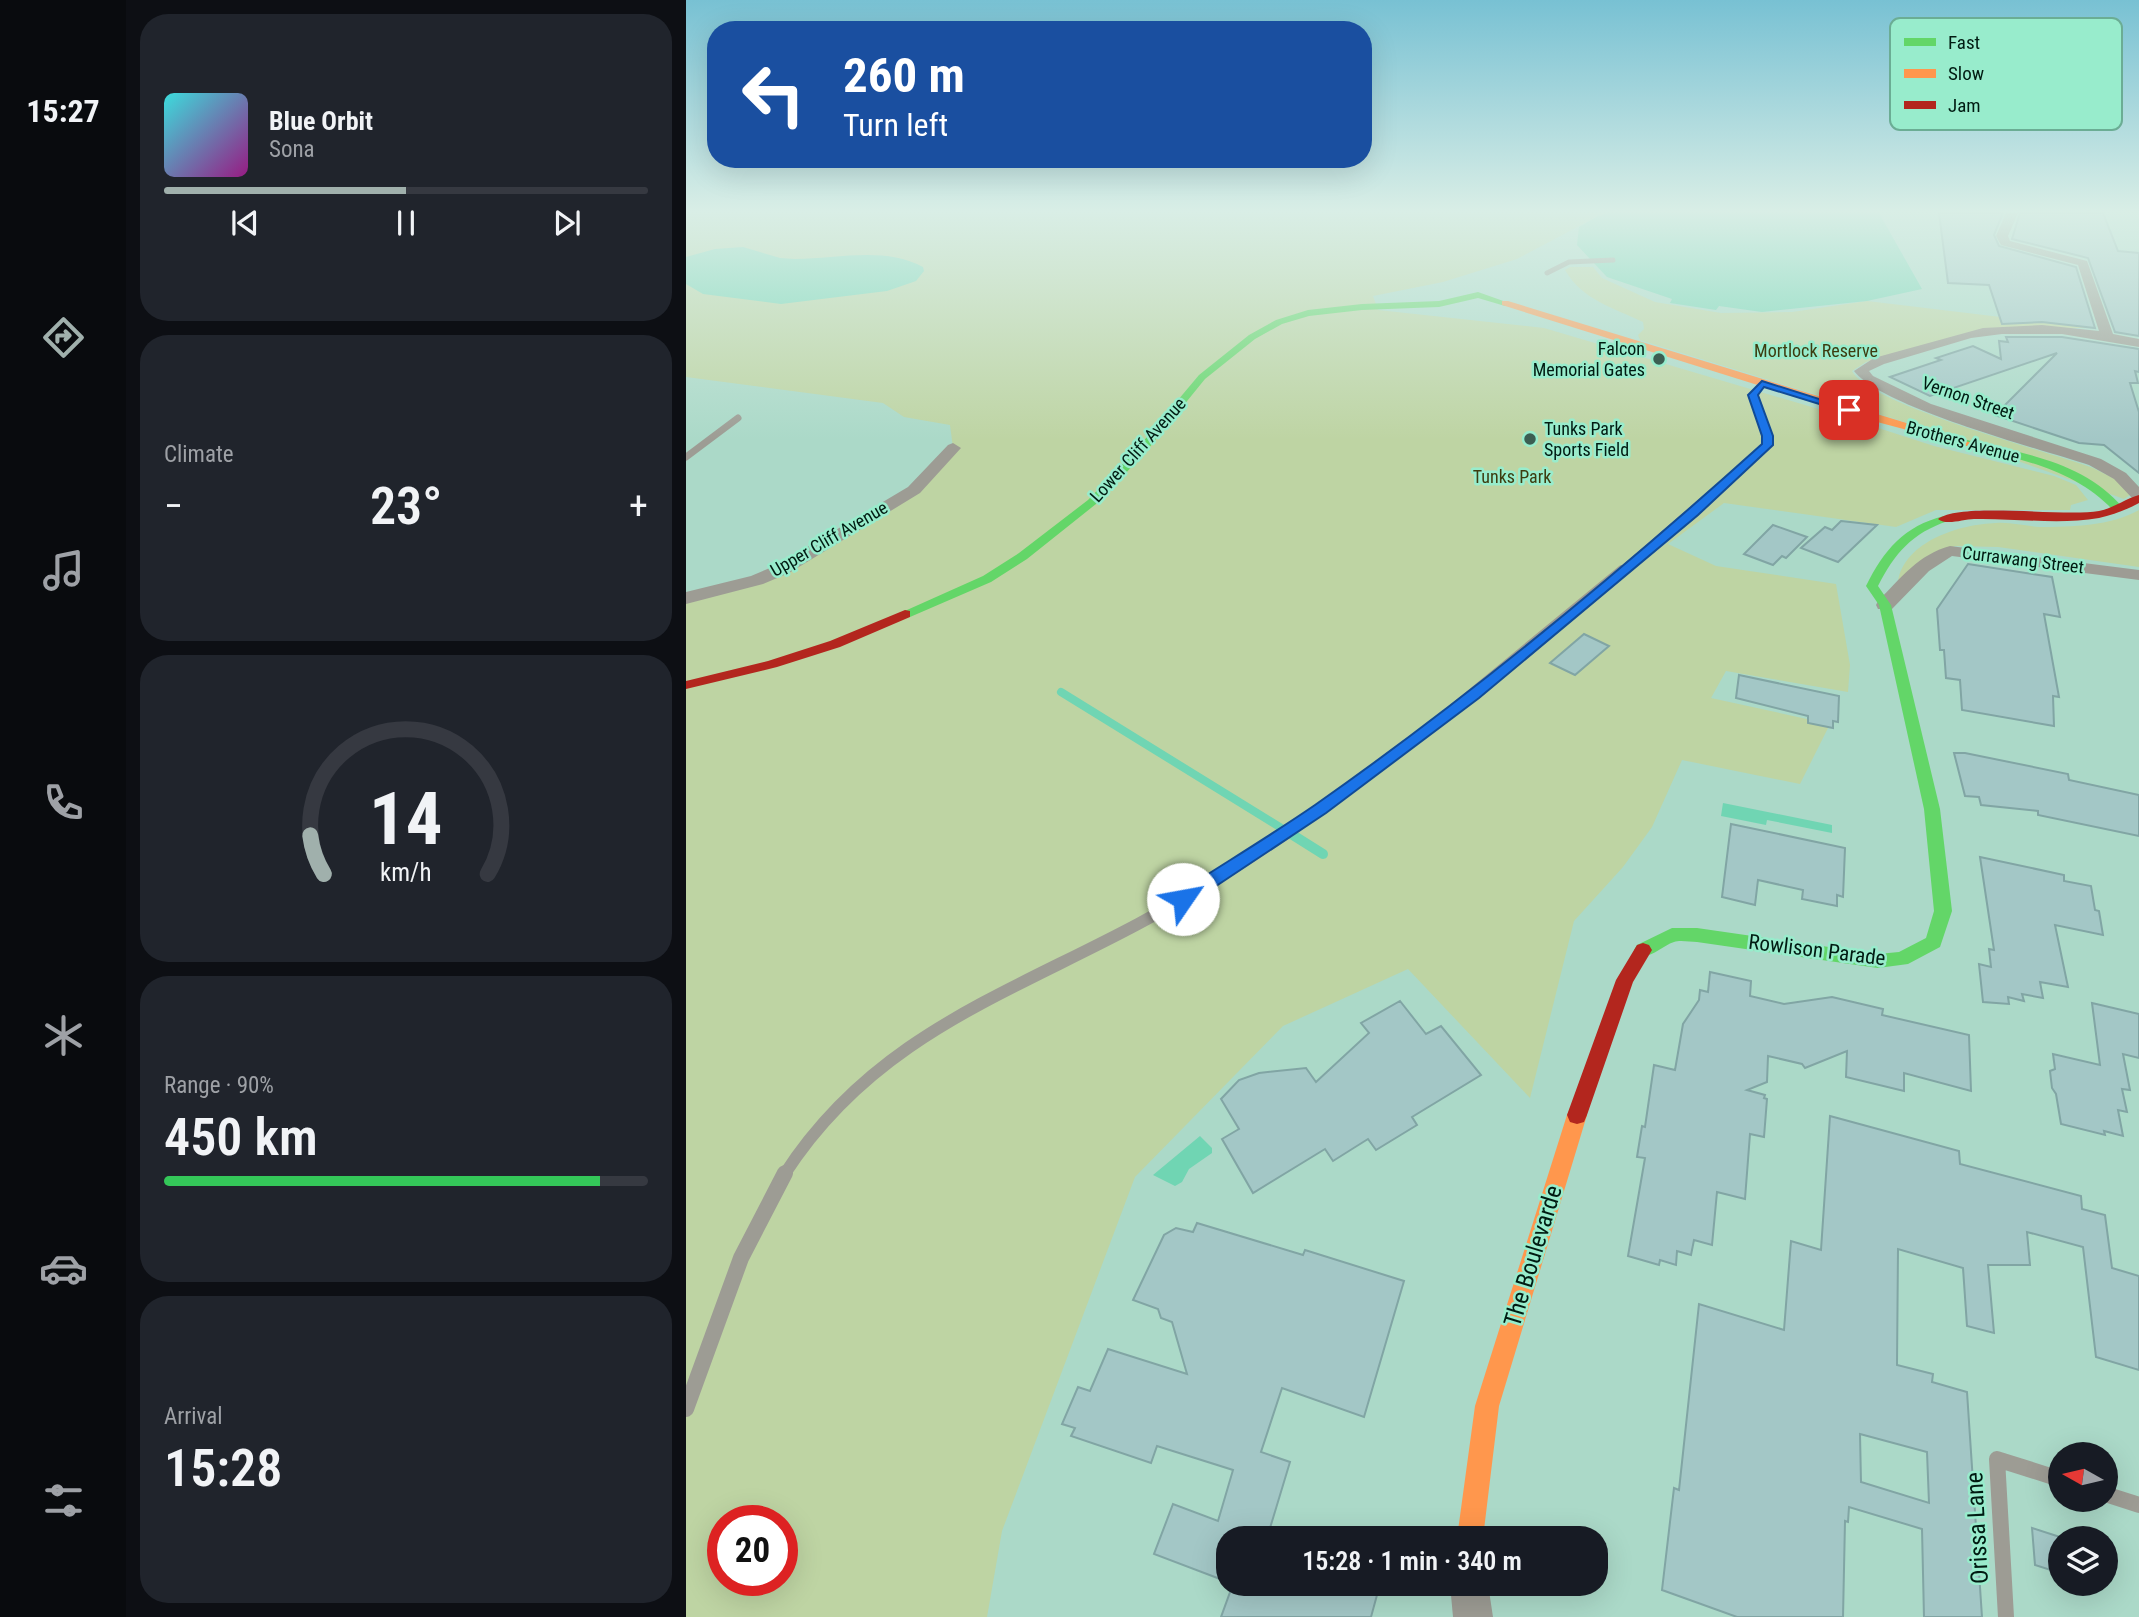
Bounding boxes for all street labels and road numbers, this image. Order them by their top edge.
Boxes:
street label: Vernon Street [1919,372,2017,423]
street label: Lower Cliff Avenue [1085,393,1190,506]
street label: Brothers Avenue [1904,416,2022,467]
street label: Upper Cliff Avenue [766,497,891,581]
street label: Currawang Street [1961,542,2085,577]
street label: Rowlison Parade [1747,930,1887,970]
street label: The Boulevarde [1498,1182,1568,1330]
street label: Orissa Lane [1960,1471,1994,1585]

